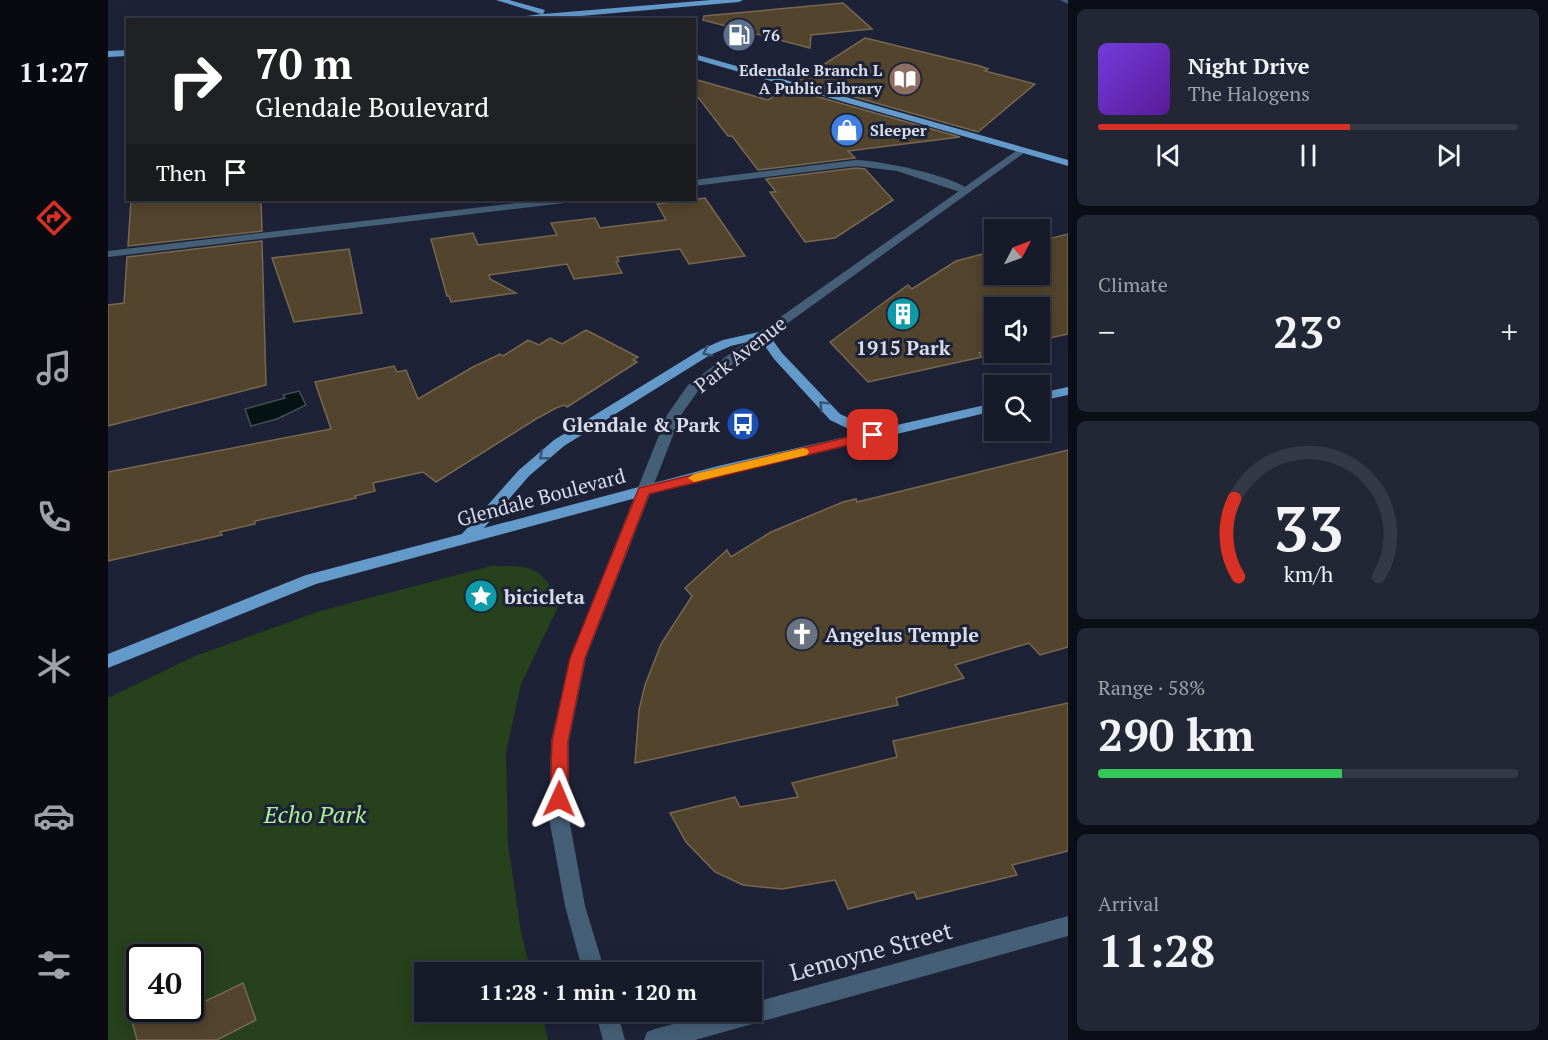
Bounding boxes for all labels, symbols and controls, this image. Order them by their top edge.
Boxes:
fuel station icon: 76 [721,17,757,53]
place label: 76 [762,24,780,46]
text: 70 m [255,35,353,91]
icon: right [156,42,234,120]
text: Night Drive [1188,51,1310,80]
text: 11:27 [19,54,89,90]
place label: Edendale Branch L A Public Library [739,59,883,99]
library icon: Edendale Branch L A Public Library [887,61,923,97]
text: The Halogens [1188,80,1310,107]
text: Glendale Boulevard [255,89,489,125]
shop icon: Sleeper [829,112,865,148]
place label: Sleeper [870,119,927,141]
icon: previous [1152,139,1185,172]
icon: pause [1292,139,1325,172]
icon: next [1432,139,1465,172]
icon: arrive [219,156,252,189]
text: Then [156,158,207,187]
icon: directions [33,197,75,239]
north arrow [984,219,1050,285]
map controls [984,219,1050,441]
text: Climate [1098,271,1168,298]
building icon: 1915 Park [885,296,921,332]
button: sound [984,297,1050,363]
text: 23° [1273,301,1343,361]
street label: Park Avenue [688,310,792,398]
text: − [1098,310,1116,353]
text: + [1500,310,1518,353]
place label: 1915 Park [856,334,951,361]
one-way arrow [703,345,714,357]
icon: music [33,347,75,389]
button: search [984,375,1050,441]
one-way arrow [819,402,830,413]
bus stop icon: Glendale & Park [725,406,761,442]
pin [847,409,898,460]
place label: Glendale & Park [562,411,720,438]
icon: arrive [856,418,889,451]
one-way arrow [539,449,550,460]
street label: Glendale Boulevard [454,462,628,532]
text: 33 [1273,486,1343,569]
icon: phone [33,496,75,538]
text: km/h [1283,560,1333,588]
place icon: bicicleta [463,578,499,614]
place label: bicicleta [503,583,585,610]
church icon: Angelus Temple [784,616,820,652]
place label: Angelus Temple [825,621,979,648]
icon: climate [33,645,75,687]
text: Range · 58% [1098,674,1205,701]
text: 290 km [1098,704,1254,764]
position arrow [527,767,591,831]
icon: car [33,795,75,837]
park label: Echo Park [263,798,367,830]
text: Arrival [1098,890,1159,917]
street label: Lemoyne Street [786,914,956,988]
text: 11:28 [1098,920,1215,980]
icon: filters [33,944,75,986]
speed limit sign: 40 [126,944,204,1022]
text: 11:28 · 1 min · 120 m [479,977,697,1006]

